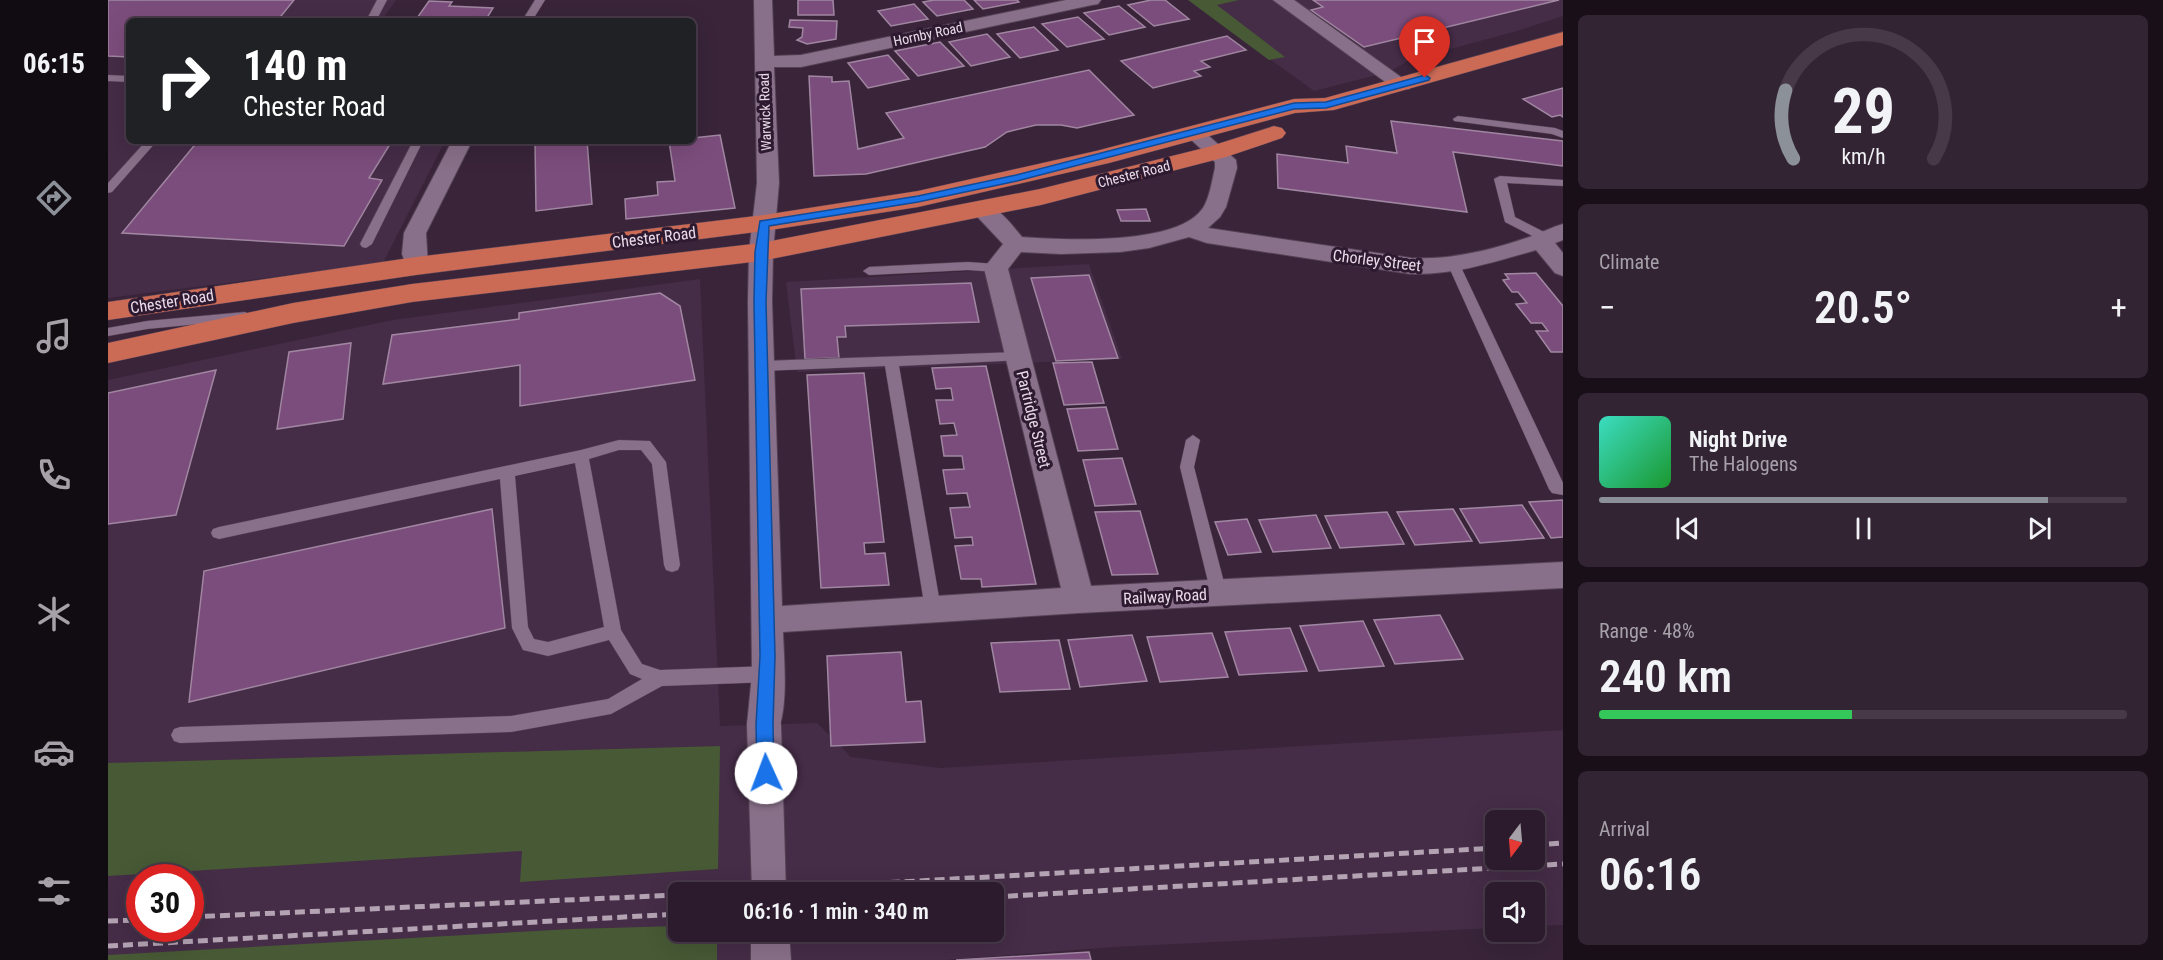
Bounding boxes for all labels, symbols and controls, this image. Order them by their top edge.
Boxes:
pin [1399,16,1450,78]
street label: Hornby Road [892,19,964,49]
icon: arrive [1408,25,1441,58]
text: 140 m [243,41,348,90]
icon: right [144,42,222,120]
text: 06:15 [23,48,85,80]
street label: Warwick Road [756,73,774,151]
text: 29 [1831,75,1895,148]
text: Chester Road [243,91,386,123]
text: km/h [1841,144,1885,169]
street label: Chester Road [1096,157,1172,191]
icon: directions [33,177,75,219]
street label: Chester Road [611,223,697,252]
street label: Chorley Street [1332,246,1422,275]
text: Climate [1599,250,1659,274]
text: 20.5° [1814,281,1912,334]
street label: Chester Road [129,286,215,317]
text: − [1599,288,1616,327]
text: + [2111,288,2127,327]
icon: music [33,315,75,357]
street label: Partridge Street [1012,369,1055,470]
text: Night Drive [1689,427,1787,452]
text: The Halogens [1689,452,1798,476]
icon: phone [33,454,75,496]
icon: previous [1671,512,1704,545]
icon: pause [1847,512,1880,545]
icon: next [2023,512,2056,545]
street label: Railway Road [1123,585,1207,608]
icon: climate [33,593,75,635]
text: Range · 48% [1599,619,1695,643]
text: 240 km [1599,650,1732,703]
icon: car [33,731,75,773]
position arrow [734,741,798,805]
north arrow [1485,810,1545,870]
map controls [1485,810,1545,942]
text: Arrival [1599,817,1650,841]
text: 06:16 [1599,848,1701,901]
speed limit sign: 30 [126,864,204,942]
icon: filters [33,870,75,912]
button: sound [1485,882,1545,942]
text: 06:16 · 1 min · 340 m [743,899,929,924]

